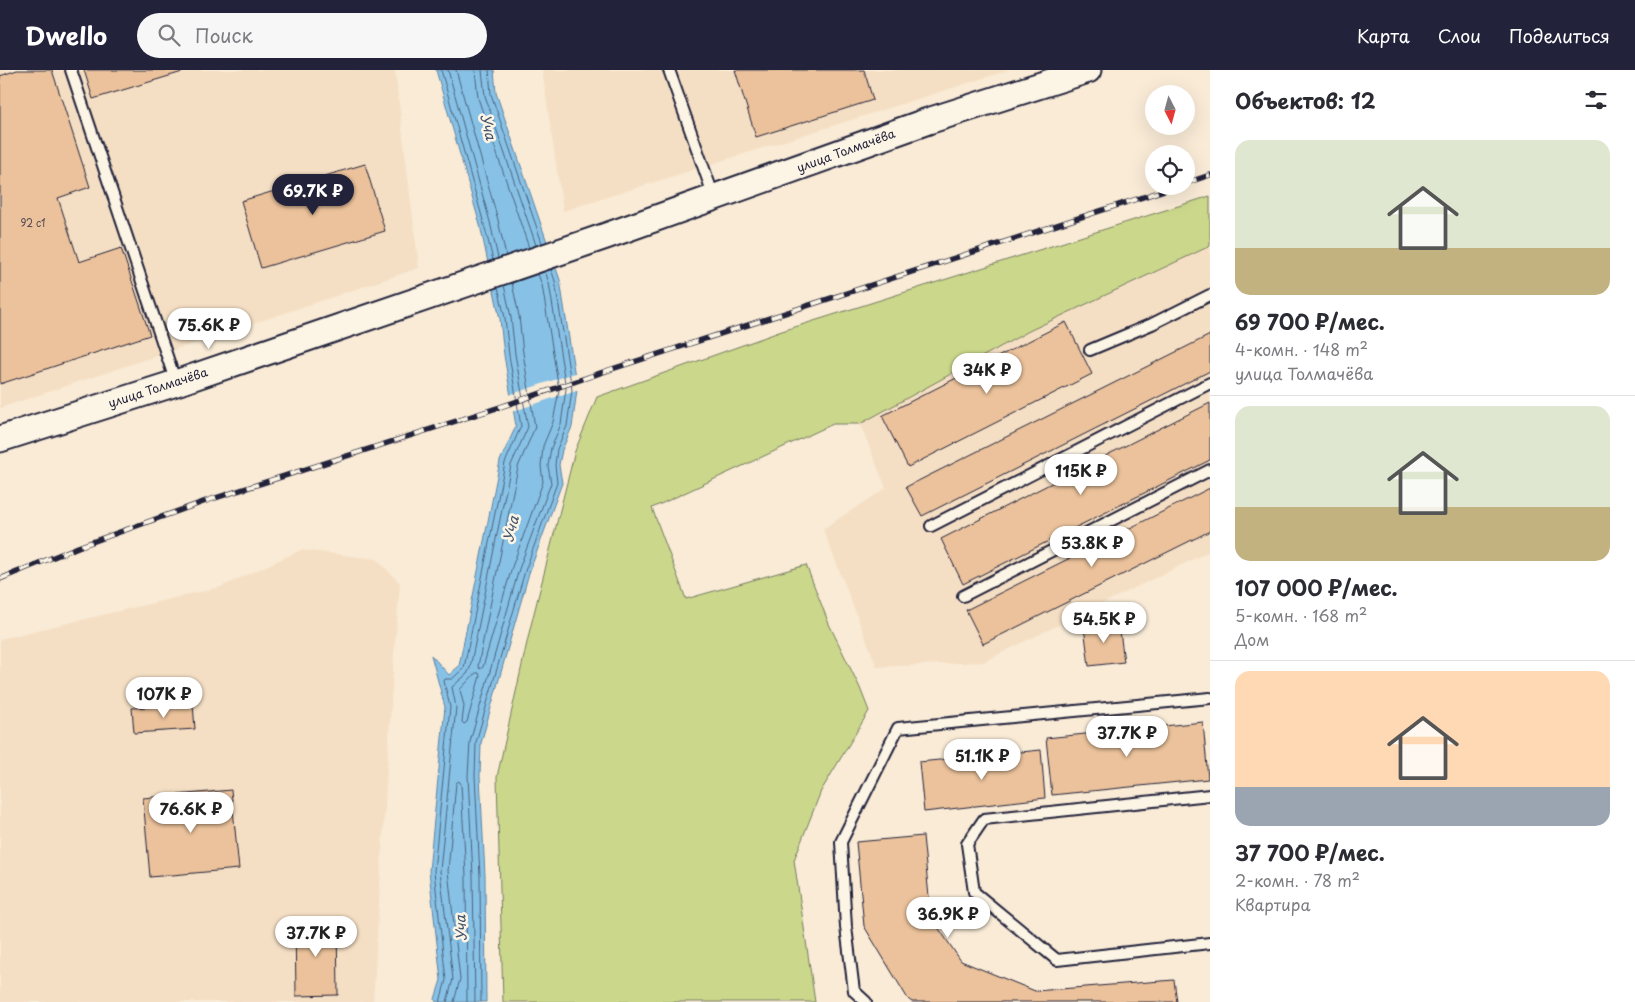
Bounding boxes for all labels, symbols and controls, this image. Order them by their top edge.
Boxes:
search box [137,13,487,58]
text: Dwello [25,17,107,53]
icon: search [155,21,183,49]
text: Поиск [195,21,253,49]
text: Карта [1357,22,1410,49]
text: Слои [1438,22,1481,49]
text: Поделиться [1509,22,1610,49]
text: Объектов: 12 [1235,84,1376,116]
north arrow [1145,85,1195,135]
map controls [1145,85,1195,195]
icon: filters [1582,86,1610,114]
water label: Уча [475,112,502,143]
street label: улица Толмачёва [794,124,898,176]
button: locate [1145,145,1195,195]
icon: home [1378,173,1468,263]
pin: 69.7K ₽ [267,174,359,216]
text: 69.7K ₽ [283,178,343,202]
house number: 92 с1 [20,215,46,230]
text: 69 700 ₽/мес. [1235,305,1385,337]
pin: 75.6K ₽ [163,308,255,350]
text: 75.6K ₽ [178,312,240,336]
text: 4-комн. · 148 m² [1235,337,1368,361]
pin: 34K ₽ [952,352,1022,395]
text: 34K ₽ [963,357,1011,381]
text: улица Толмачёва [1235,361,1373,385]
street label: улица Толмачёва [106,362,210,412]
icon: home [1378,438,1468,528]
pin: 115K ₽ [1040,454,1122,496]
text: 115K ₽ [1055,458,1107,482]
water label: Уча [497,513,524,544]
pin: 53.8K ₽ [1046,526,1138,568]
text: 53.8K ₽ [1061,530,1123,554]
text: 107 000 ₽/мес. [1235,571,1398,603]
pin: 54.5K ₽ [1058,602,1150,644]
text: 5-комн. · 168 m² [1235,603,1367,627]
text: 54.5K ₽ [1073,606,1135,630]
text: Дом [1235,627,1269,651]
pin: 107K ₽ [123,676,205,719]
text: 107K ₽ [137,681,191,705]
icon: home [1378,703,1468,793]
pin: 37.7K ₽ [1081,716,1173,758]
text: 37.7K ₽ [1097,720,1157,744]
pin: 51.1K ₽ [936,738,1028,781]
text: 51.1K ₽ [955,743,1009,767]
pin: 76.6K ₽ [145,792,237,834]
text: 76.6K ₽ [160,796,222,820]
text: 37 700 ₽/мес. [1235,836,1385,868]
text: 2-комн. · 78 m² [1235,868,1360,892]
text: Квартира [1235,892,1310,916]
pin: 36.9K ₽ [902,896,994,939]
text: 36.9K ₽ [917,901,979,925]
water label: Уча [449,914,472,942]
pin: 37.7K ₽ [270,916,362,958]
text: 37.7K ₽ [286,920,346,944]

